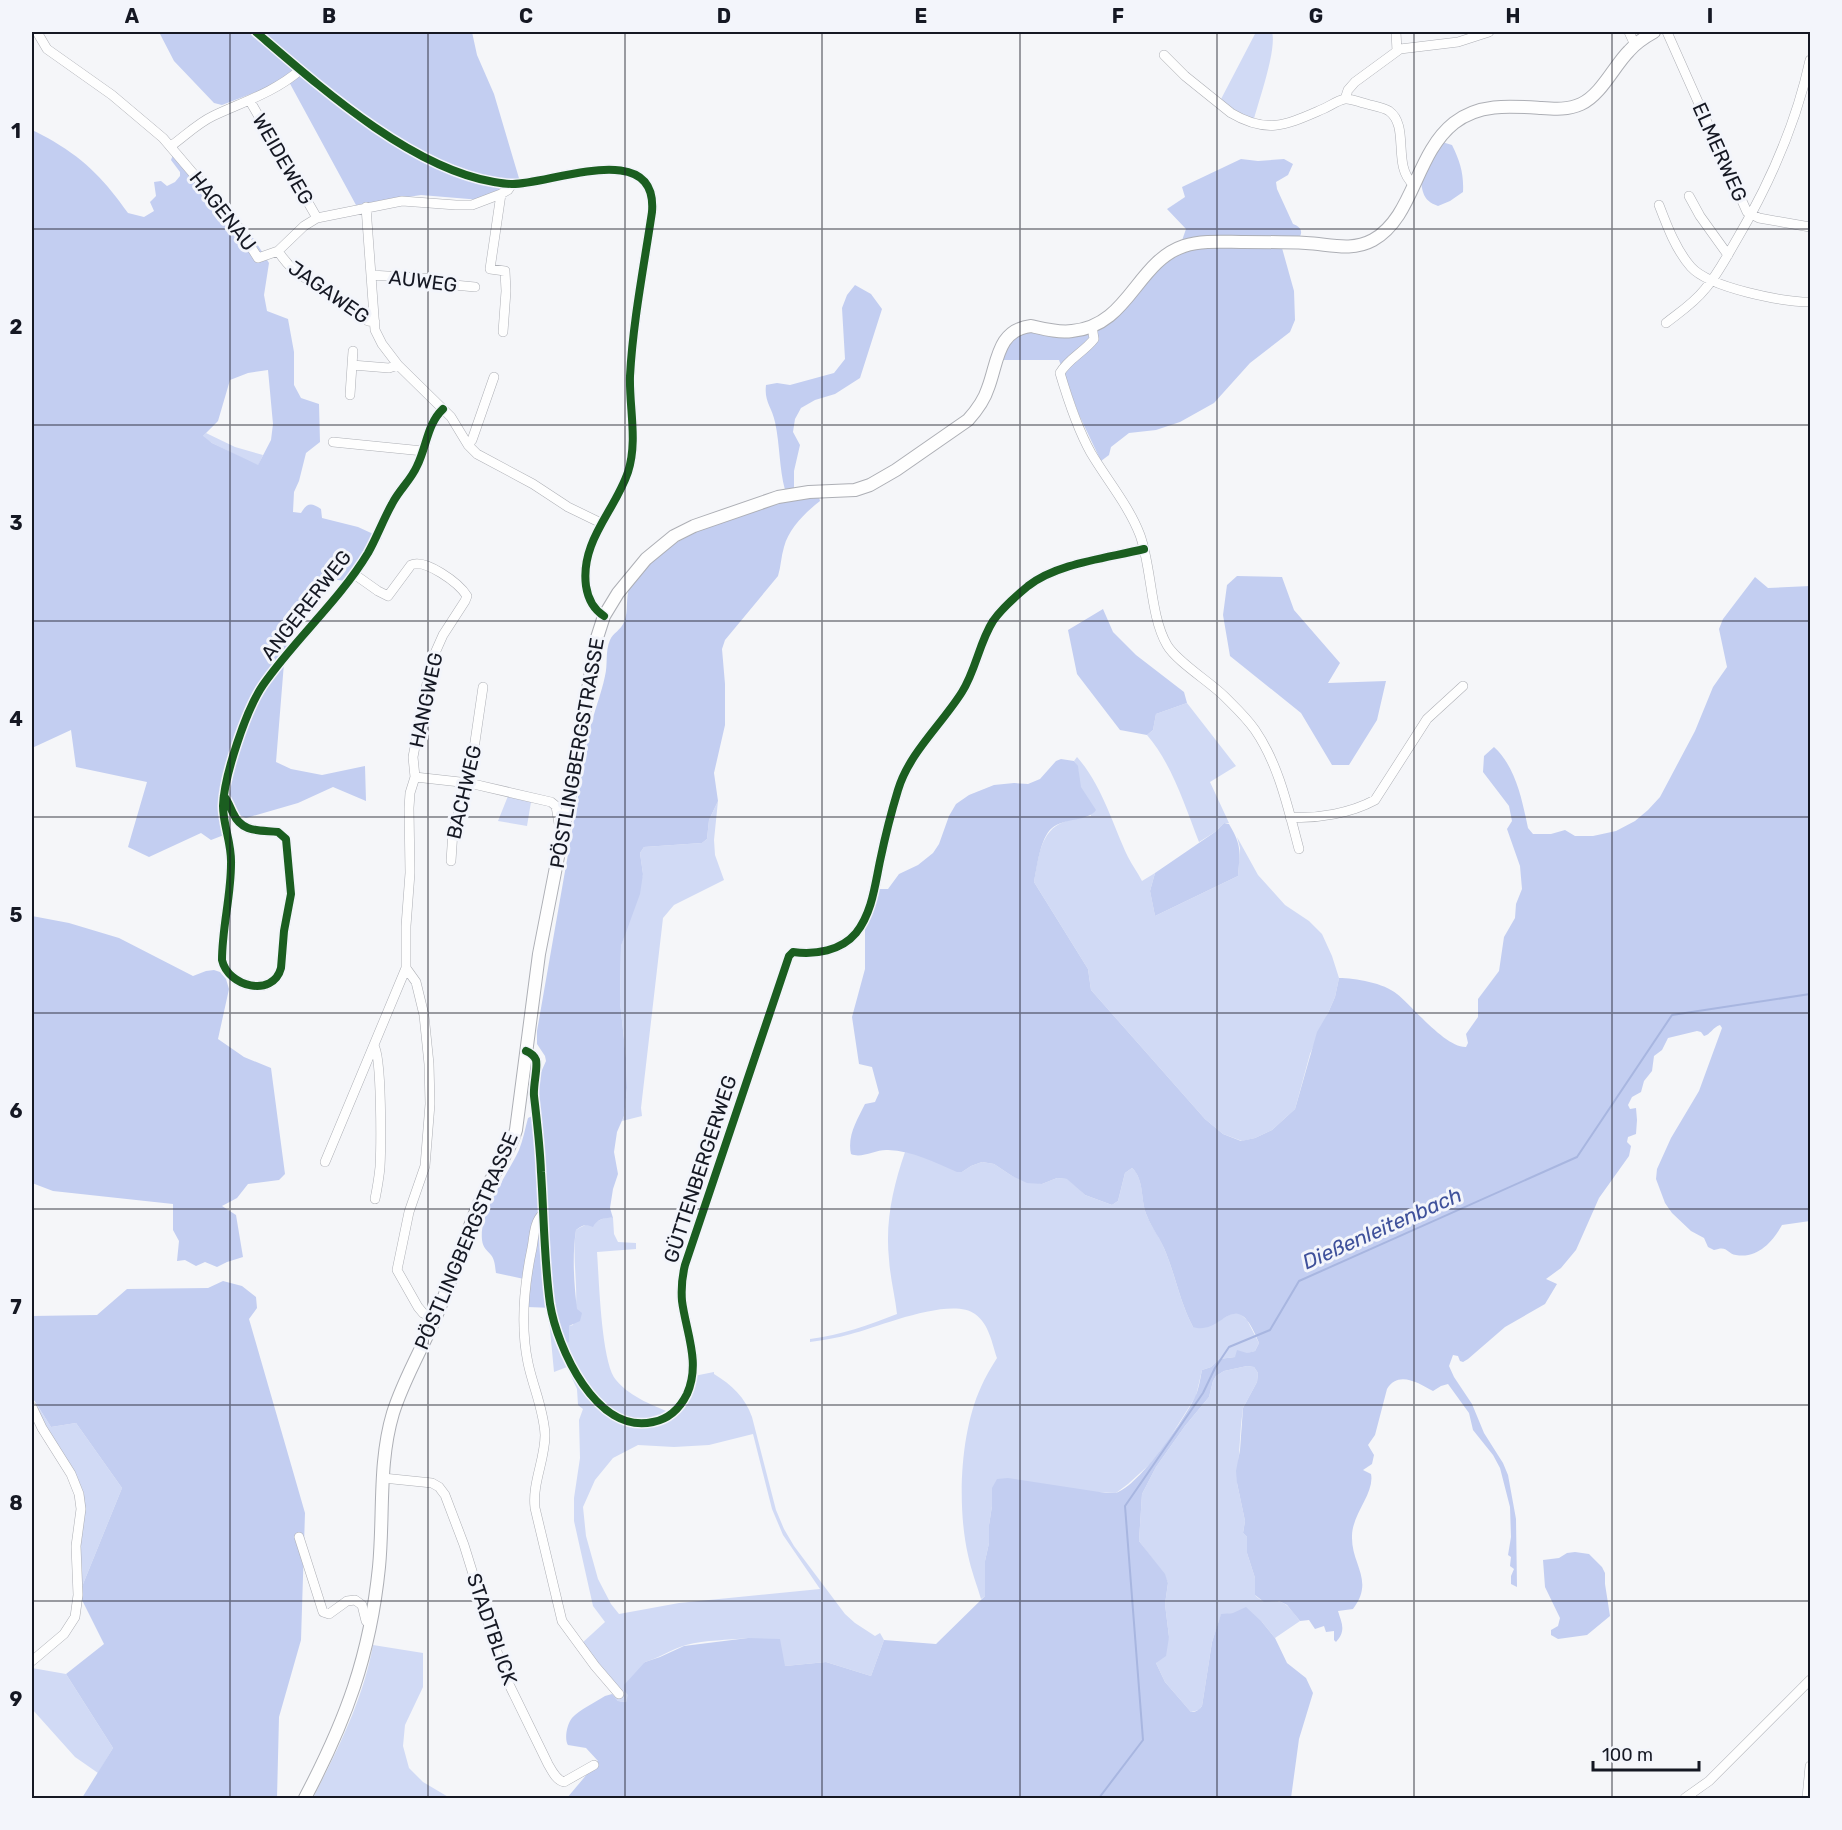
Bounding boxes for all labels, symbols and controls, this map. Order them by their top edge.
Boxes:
text: A [125,4,140,28]
text: B [322,4,336,28]
text: C [519,4,533,28]
text: D [717,4,731,28]
text: E [915,4,927,28]
text: F [1112,4,1124,28]
text: G [1309,4,1323,28]
text: H [1506,4,1520,28]
text: I [1707,4,1713,28]
street label: ELMERWEG [1687,99,1753,205]
street label: WEIDEWEG [247,109,319,209]
text: 1 [11,119,21,143]
street label: HAGENAU [185,166,261,256]
street label: JAGAWEG [284,255,374,329]
street label: AUWEG [387,265,459,297]
text: 2 [10,315,23,339]
text: 3 [9,511,23,535]
street label: ANGERERWEG [256,545,356,665]
street label: PÖSTLINGBERGSTRASSE [545,636,609,870]
street label: HANGWEG [404,650,448,750]
text: 4 [9,707,23,731]
street label: BACHWEG [442,743,486,841]
text: 5 [10,903,23,927]
street label: GÜTTENBERGERWEG [658,1072,742,1266]
text: 6 [9,1099,23,1123]
street label: PÖSTLINGBERGSTRASSE [409,1129,523,1353]
water label: Dießenleitenbach [1298,1182,1466,1274]
text: 7 [10,1295,22,1319]
text: 8 [9,1491,23,1515]
street label: STADTBLICK [462,1570,522,1688]
text: 9 [10,1687,23,1711]
scale bar [1593,1734,1700,1772]
text: 100 m [1602,1744,1653,1766]

